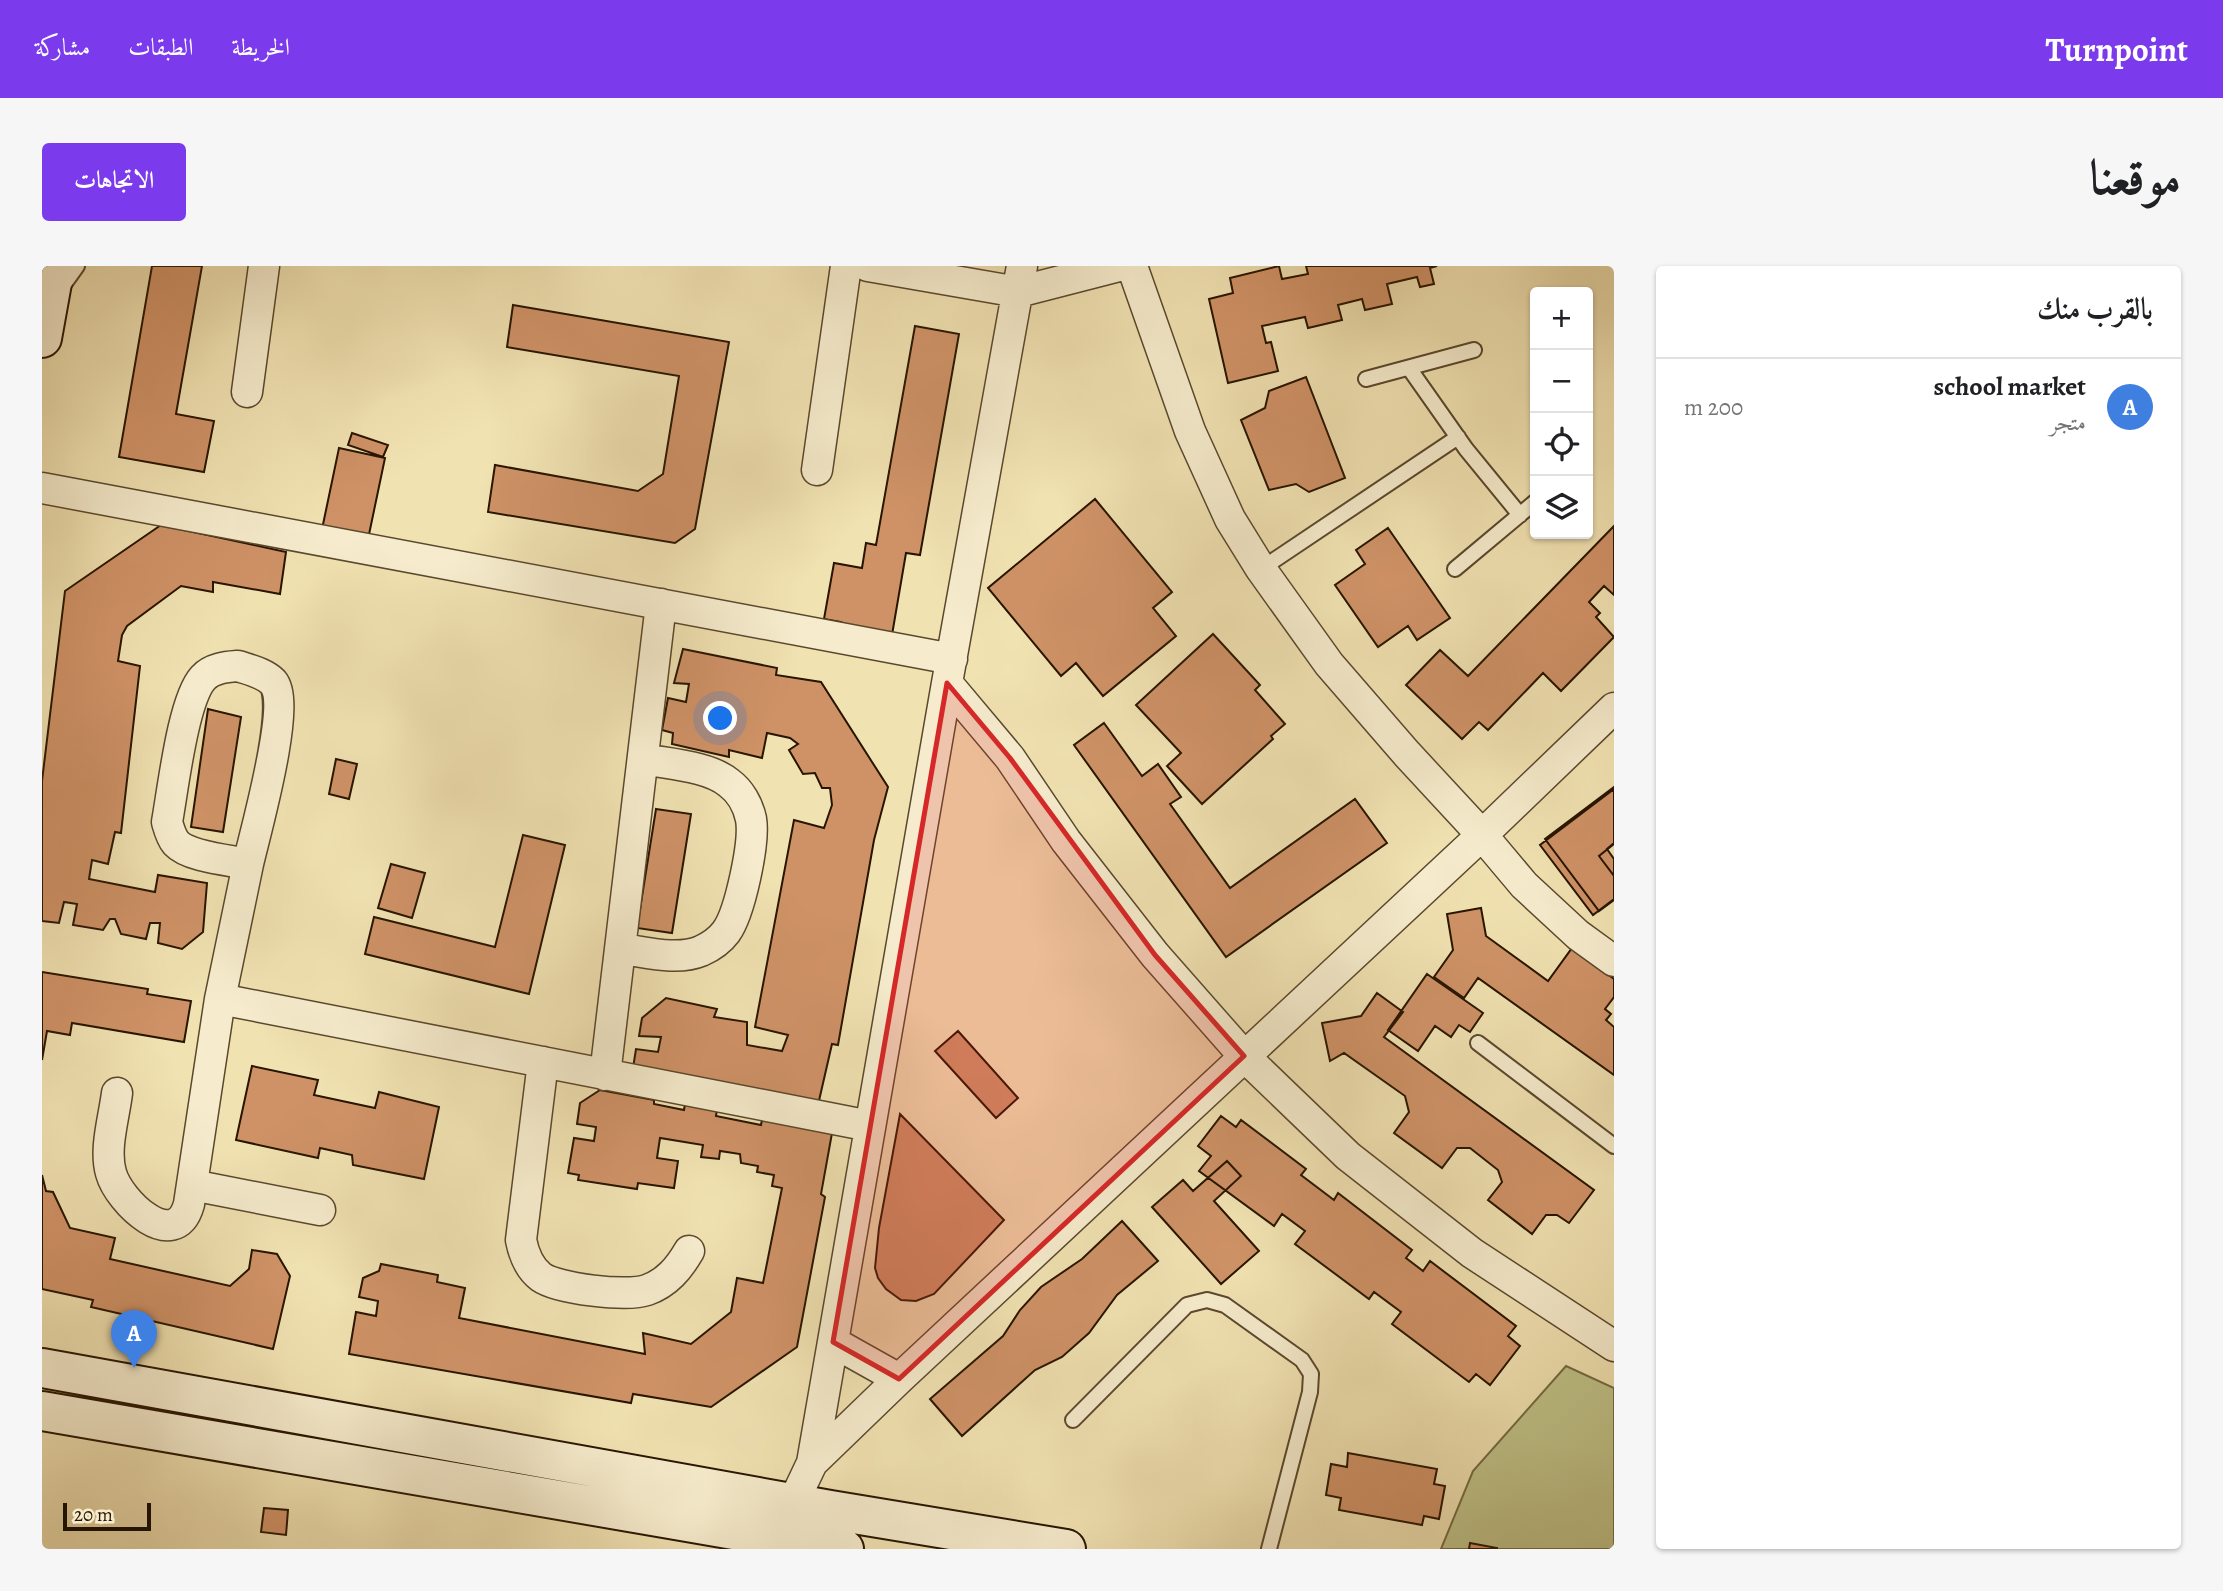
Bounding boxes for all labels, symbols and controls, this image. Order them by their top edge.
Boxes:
text: Turnpoint [2046,27,2188,72]
text: مشاركة [35,31,90,63]
text: الطبقات [128,31,194,63]
text: الخريطة [232,31,290,63]
button: الاتجاهات [42,143,186,221]
text: موقعنا [2089,144,2181,211]
map controls [1530,287,1593,539]
button: + [1530,287,1593,350]
text: بالقرب منك [2037,289,2153,329]
button: − [1530,350,1593,413]
text: school market [1934,369,2086,404]
text: 200 m [1684,392,1743,423]
text: A [2123,392,2137,423]
text: متجر [2050,407,2086,438]
button: locate [1530,413,1593,476]
button: layers [1530,476,1593,539]
your location [703,701,737,735]
pin: A [111,1310,157,1368]
scale bar [63,1500,150,1532]
text: 20 m [74,1502,113,1528]

